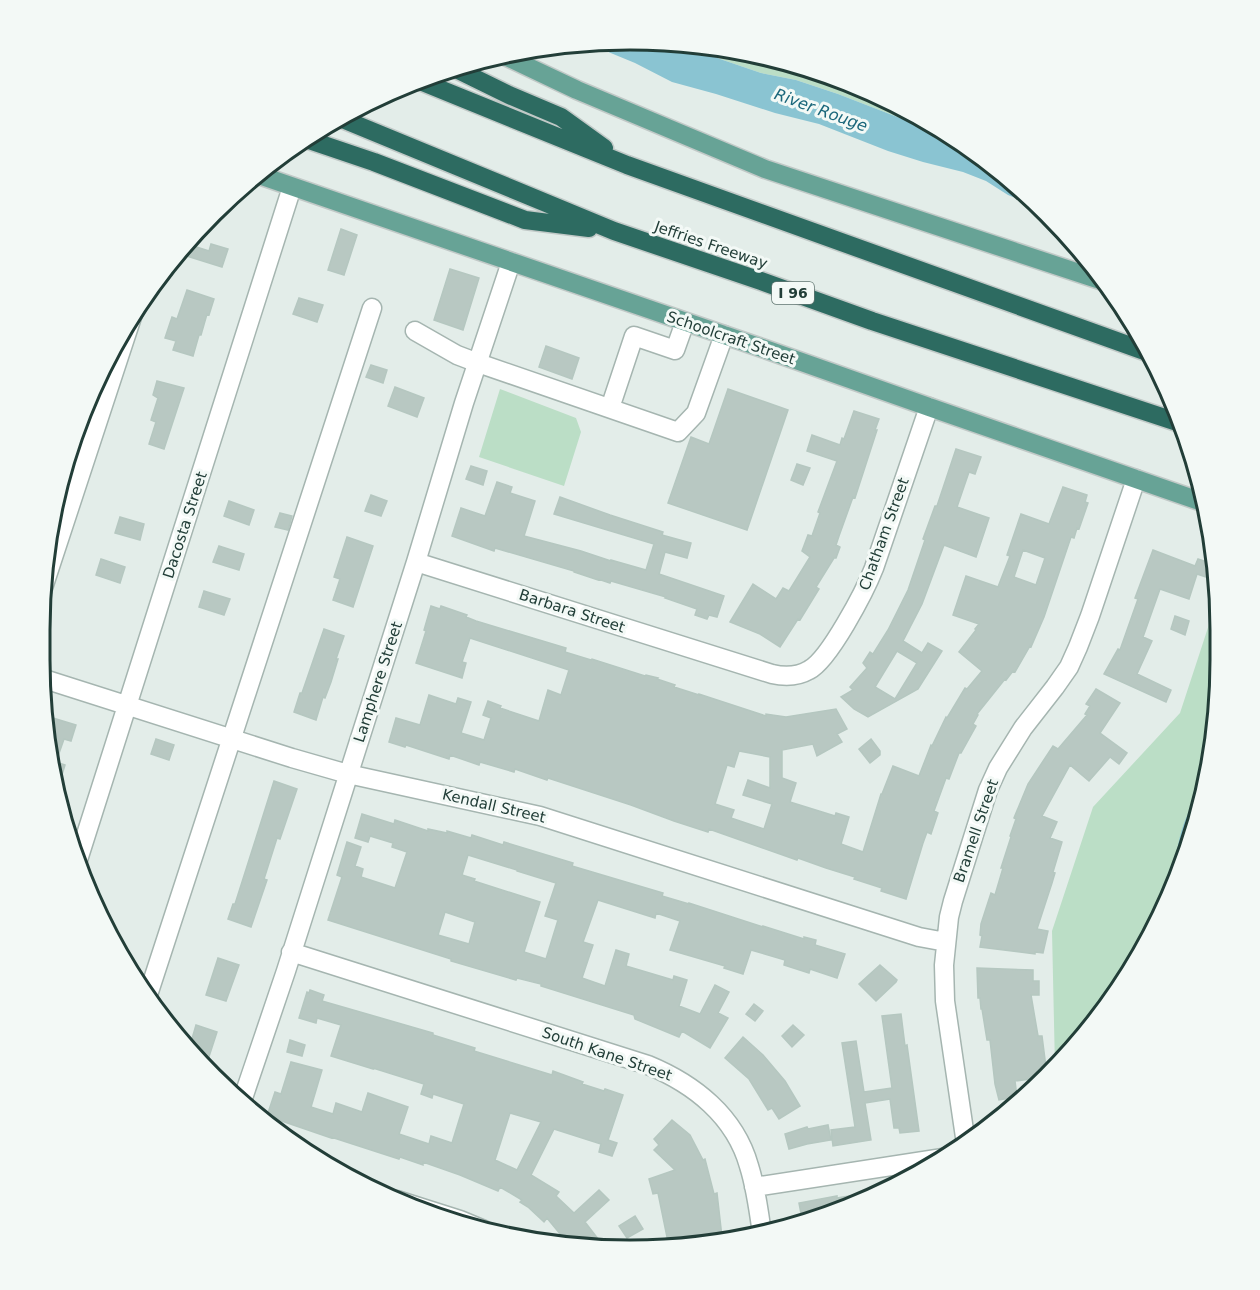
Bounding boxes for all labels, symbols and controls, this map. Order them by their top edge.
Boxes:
water label: River Rouge [772,84,870,136]
street label: Jeffries Freeway [651,217,770,273]
road number: I 96 [772,282,814,304]
street label: Schoolcraft Street [664,308,798,368]
street label: Dacosta Street [159,469,211,581]
street label: Chatham Street [855,475,913,593]
street label: Barbara Street [517,585,627,637]
street label: Lamphere Street [350,619,406,745]
street label: Bramell Street [950,777,1002,885]
street label: Kendall Street [441,785,547,827]
street label: South Kane Street [540,1023,674,1085]

